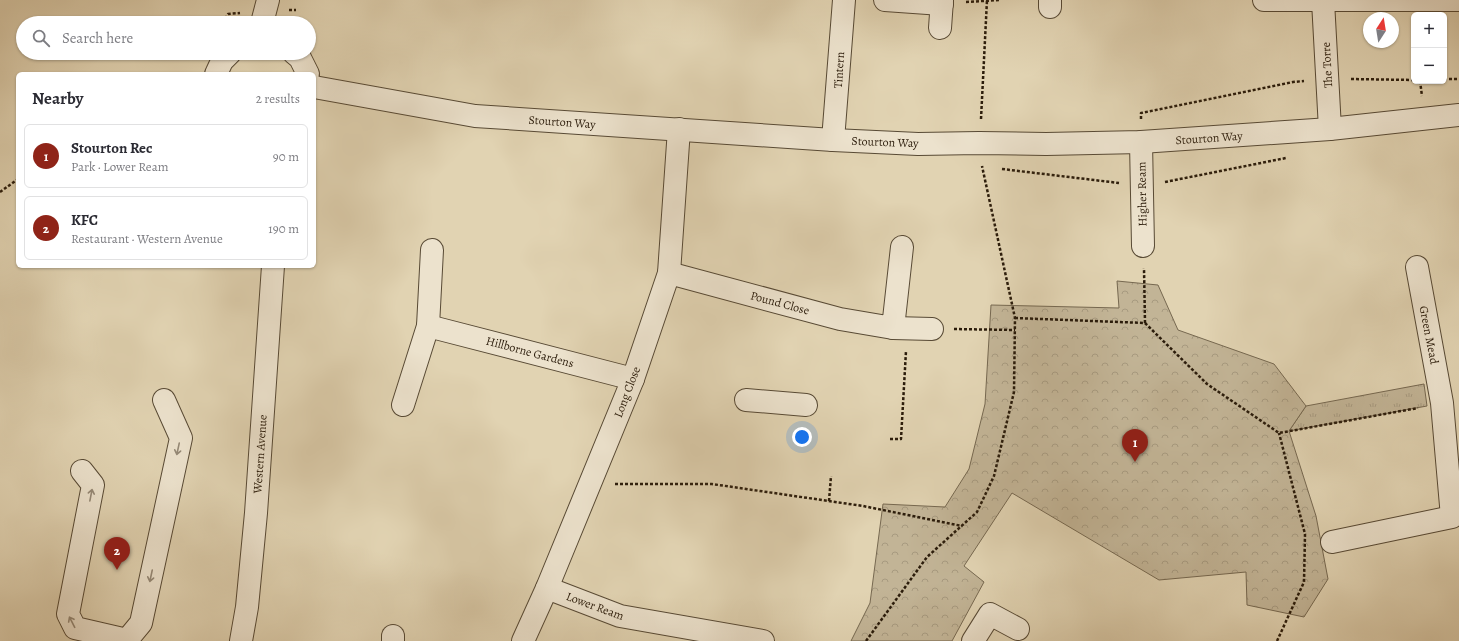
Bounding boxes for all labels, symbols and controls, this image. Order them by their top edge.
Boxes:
north arrow [1363,12,1399,48]
map controls [1411,12,1447,84]
button: + [1411,12,1447,48]
search box [16,16,316,60]
icon: search [30,27,52,49]
text: Search here [62,28,133,48]
street label: The Torre [1318,42,1336,88]
button: − [1411,48,1447,84]
street label: Tintern [830,51,848,89]
text: Nearby [32,87,83,110]
text: 2 results [256,90,300,107]
street label: Stourton Way [528,112,597,132]
street label: Stourton Way [1175,128,1244,148]
street label: Stourton Way [851,133,920,151]
text: Stourton Rec [71,138,152,158]
text: 1 [44,148,48,165]
text: 90 m [273,148,299,165]
text: Park · Lower Ream [71,158,169,175]
street label: Higher Ream [1133,161,1151,227]
text: KFC [71,210,98,230]
text: 2 [43,220,49,237]
text: 190 m [268,220,299,237]
text: Restaurant · Western Avenue [71,230,223,247]
street label: Pound Close [749,287,811,319]
street label: Green Mead [1415,304,1443,366]
street label: Hillborne Gardens [484,333,576,371]
street label: Long Close [610,364,644,420]
street label: Western Avenue [249,414,271,495]
your location [792,427,812,447]
pin: 1 [1122,429,1148,462]
one-way arrow [174,442,182,455]
one-way arrow [87,489,95,502]
pin: 2 [104,537,130,570]
one-way arrow [147,569,155,582]
street label: Lower Ream [564,588,626,624]
one-way arrow [68,616,75,628]

